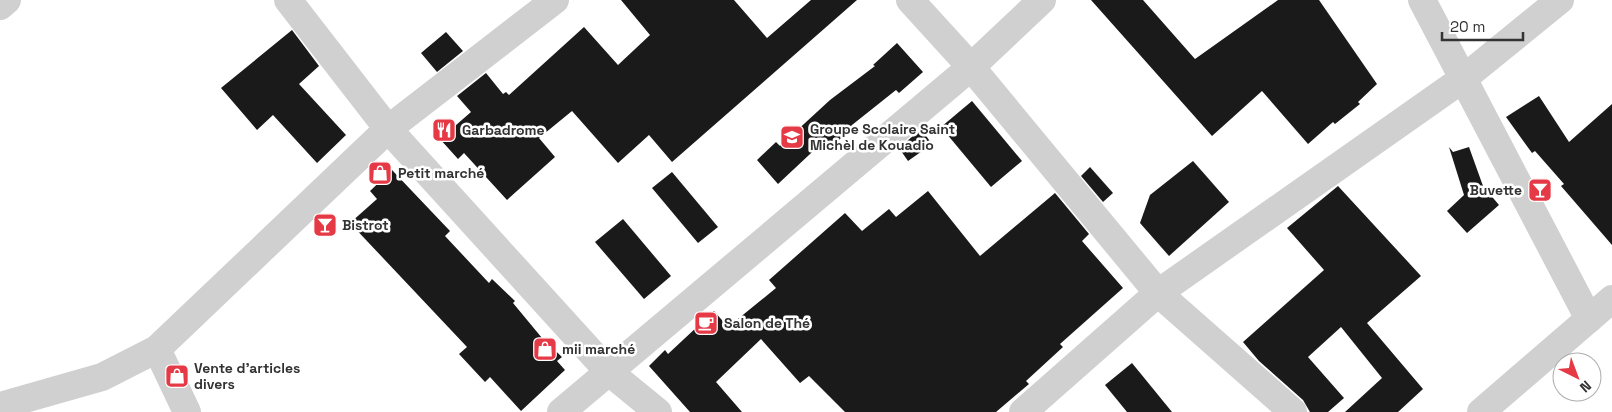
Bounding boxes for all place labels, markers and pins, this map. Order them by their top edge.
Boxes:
restaurant icon: Garbadrome [431,117,457,143]
place label: Groupe Scolaire Saint Michèl de Kouadio [810,120,955,154]
place label: Garbadrome [462,121,545,139]
school or university icon: Groupe Scolaire Saint Michèl de Kouadio [779,124,805,150]
shop icon: Petit marché [367,160,393,186]
place label: Petit marché [398,164,484,182]
bar icon: Buvette [1527,177,1553,203]
place label: Buvette [1470,181,1522,199]
bar icon: Bistrot [312,212,338,238]
place label: Bistrot [342,216,389,234]
cafe icon: Salon de Thé [693,310,719,336]
place label: Salon de Thé [724,314,810,332]
shop icon: mii marché [532,336,558,362]
place label: mii marché [562,340,635,358]
place label: Vente d'articles divers [194,359,300,393]
shop icon: Vente d'articles divers [164,363,190,389]

